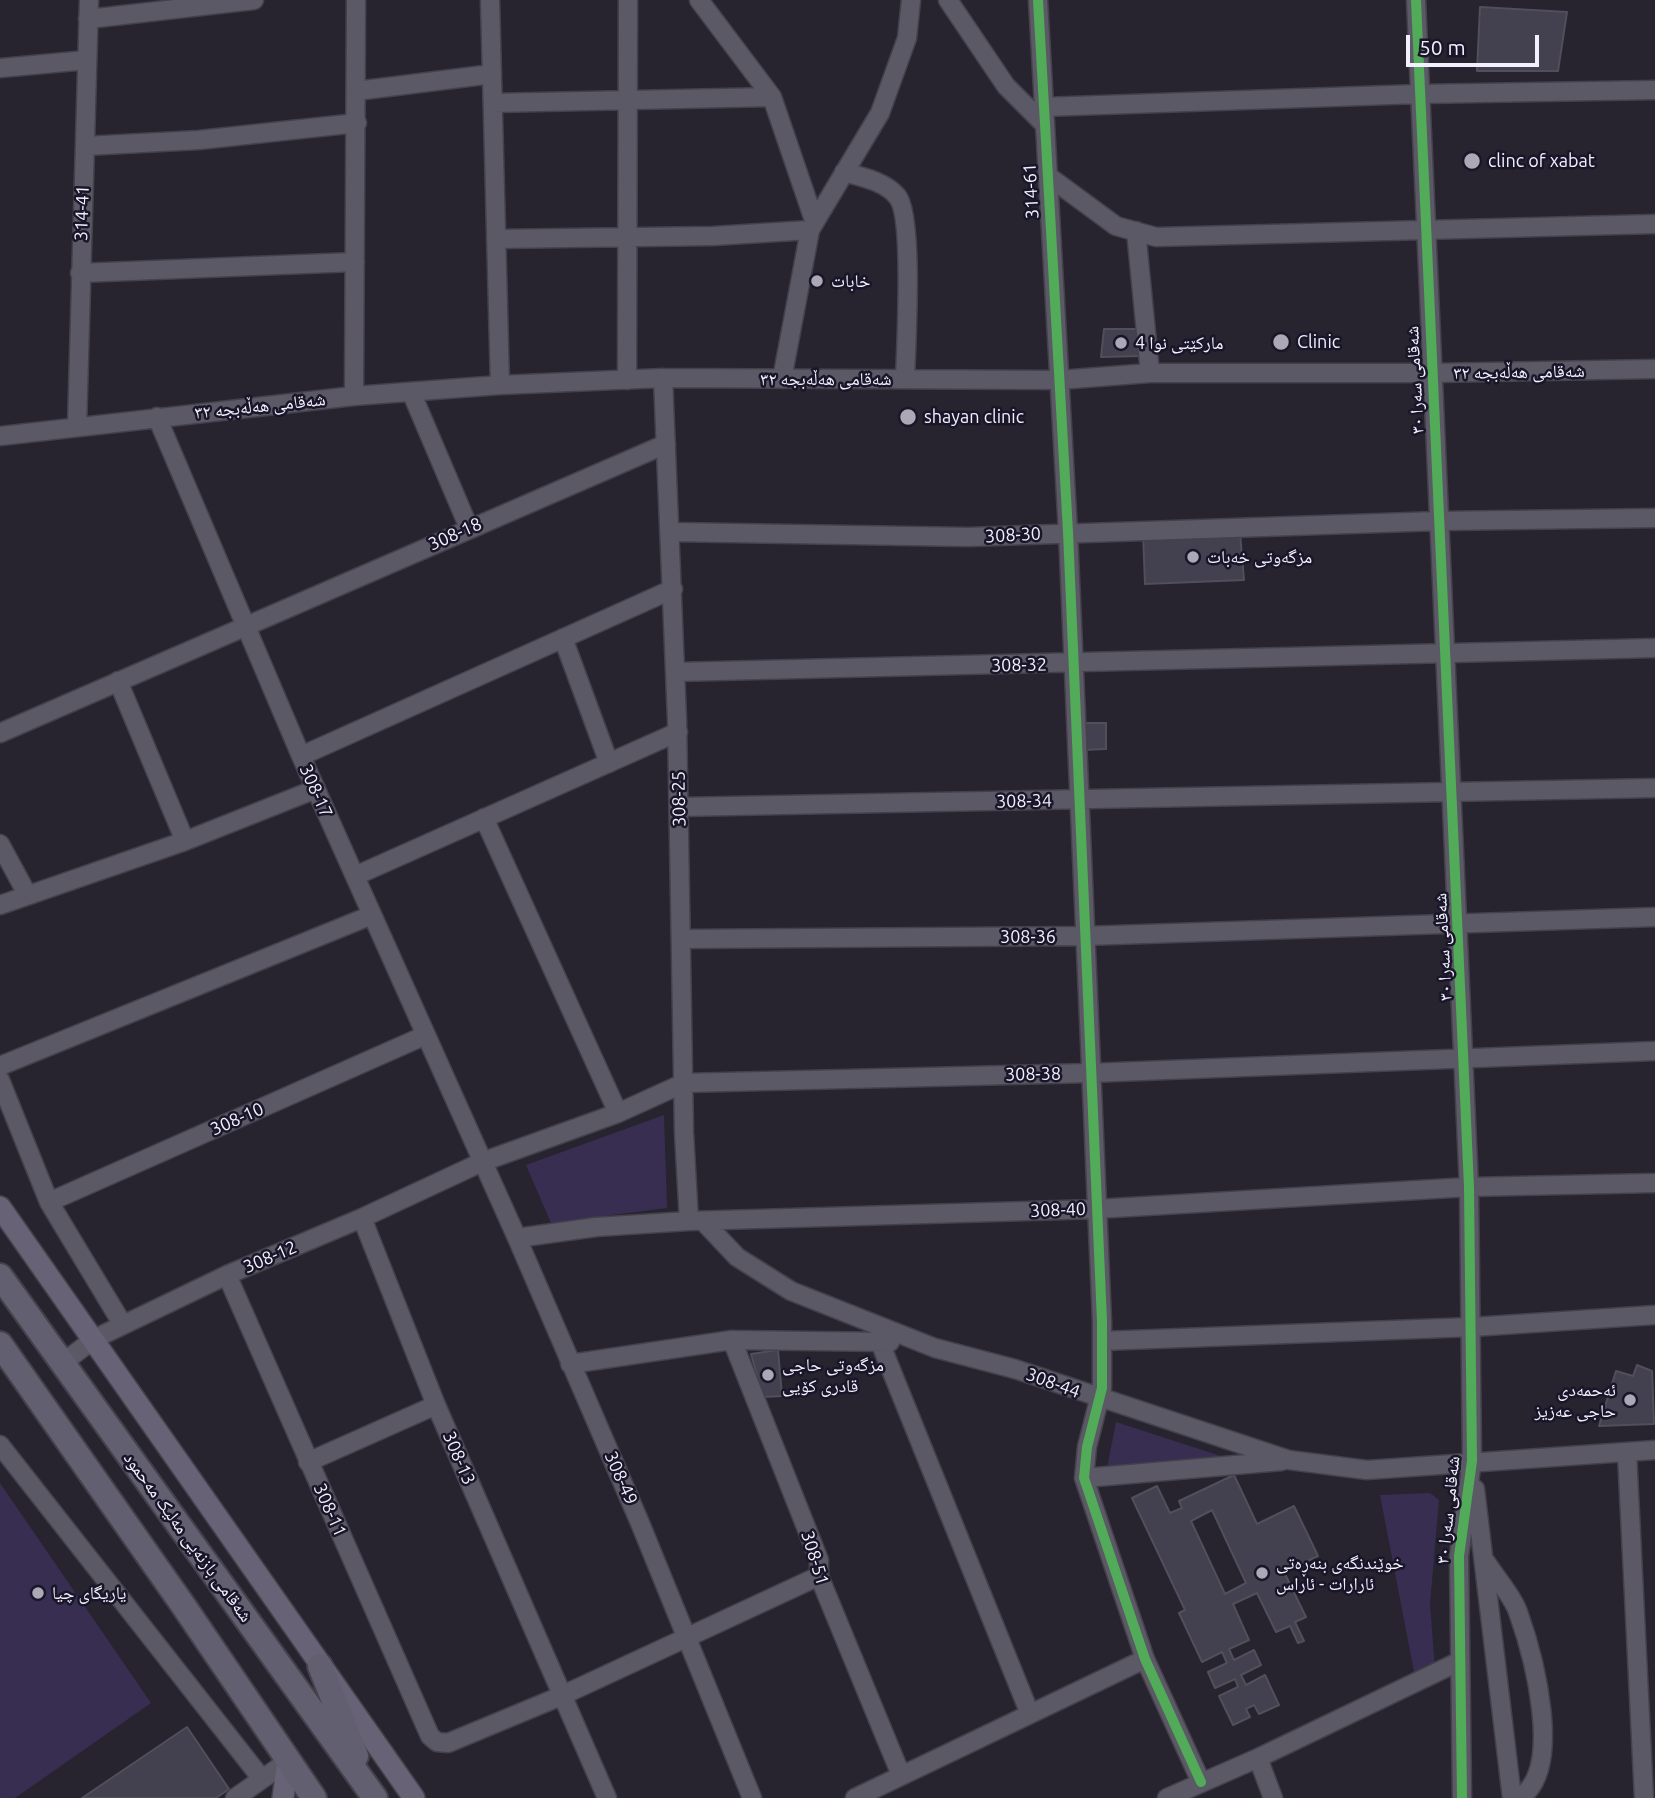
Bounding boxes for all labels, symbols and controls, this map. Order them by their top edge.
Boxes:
scale bar [1410,21,1543,65]
text: 50 m [1419,35,1466,59]
place label: clinc of xabat [1488,150,1595,172]
marker: clinc of xabat [1462,151,1482,171]
street label: 314-61 [1019,162,1043,220]
street label: 314-41 [70,185,94,241]
place label: خابات [831,270,870,292]
marker: خابات [809,273,825,289]
street label: شەقامی سەرا ٣٠ [1401,325,1429,435]
place label: Clinic [1297,331,1340,353]
place label: مارکێتی نوا 4 [1135,332,1224,354]
marker: Clinic [1271,332,1291,352]
marker: مارکێتی نوا 4 [1113,335,1129,351]
street label: شەقامی هەڵەبجە ٣٢ [1453,360,1585,384]
street label: شەقامی هەڵەبجە ٣٢ [760,368,892,390]
street label: شەقامی هەڵەبجە ٣٢ [194,388,326,424]
place label: shayan clinic [924,406,1024,428]
marker: shayan clinic [898,407,918,427]
street label: 308-18 [425,513,485,555]
street label: 308-30 [984,523,1042,547]
place label: مزگەوتی خەبات [1207,546,1312,568]
marker: مزگەوتی خەبات [1185,549,1201,565]
street label: 308-32 [991,654,1047,676]
street label: 308-17 [295,761,337,821]
street label: 308-25 [668,771,690,827]
street label: 308-34 [996,790,1052,812]
street label: شەقامی سەرا ٣٠ [1429,892,1457,1002]
street label: 308-36 [1000,926,1056,948]
street label: 308-38 [1005,1063,1061,1085]
street label: 308-10 [207,1098,267,1140]
street label: 308-40 [1030,1198,1086,1222]
street label: 308-12 [240,1236,300,1278]
place label: مزگەوتی حاجی قادری کۆیی [782,1354,884,1396]
street label: 308-44 [1023,1363,1083,1403]
marker: مزگەوتی حاجی قادری کۆیی [760,1367,776,1383]
place label: ئەحمەدی حاجی عەزیز [1534,1379,1616,1422]
marker: ئەحمەدی حاجی عەزیز [1622,1392,1638,1408]
street label: 308-13 [438,1428,480,1488]
street label: شەقامی بازنەیی مەلیک مەحمود [119,1448,257,1626]
street label: 308-49 [600,1448,642,1508]
street label: شەقامی سەرا ٣٠ [1432,1455,1464,1565]
street label: 308-11 [309,1480,351,1540]
street label: 308-51 [796,1528,834,1588]
place label: خوێندنگەی بنەڕەتی ئارارات - ئاراس [1276,1552,1404,1594]
marker: خوێندنگەی بنەڕەتی ئارارات - ئاراس [1254,1565,1270,1581]
place label: یاریگای چیا [52,1582,126,1604]
marker: یاریگای چیا [30,1585,46,1601]

